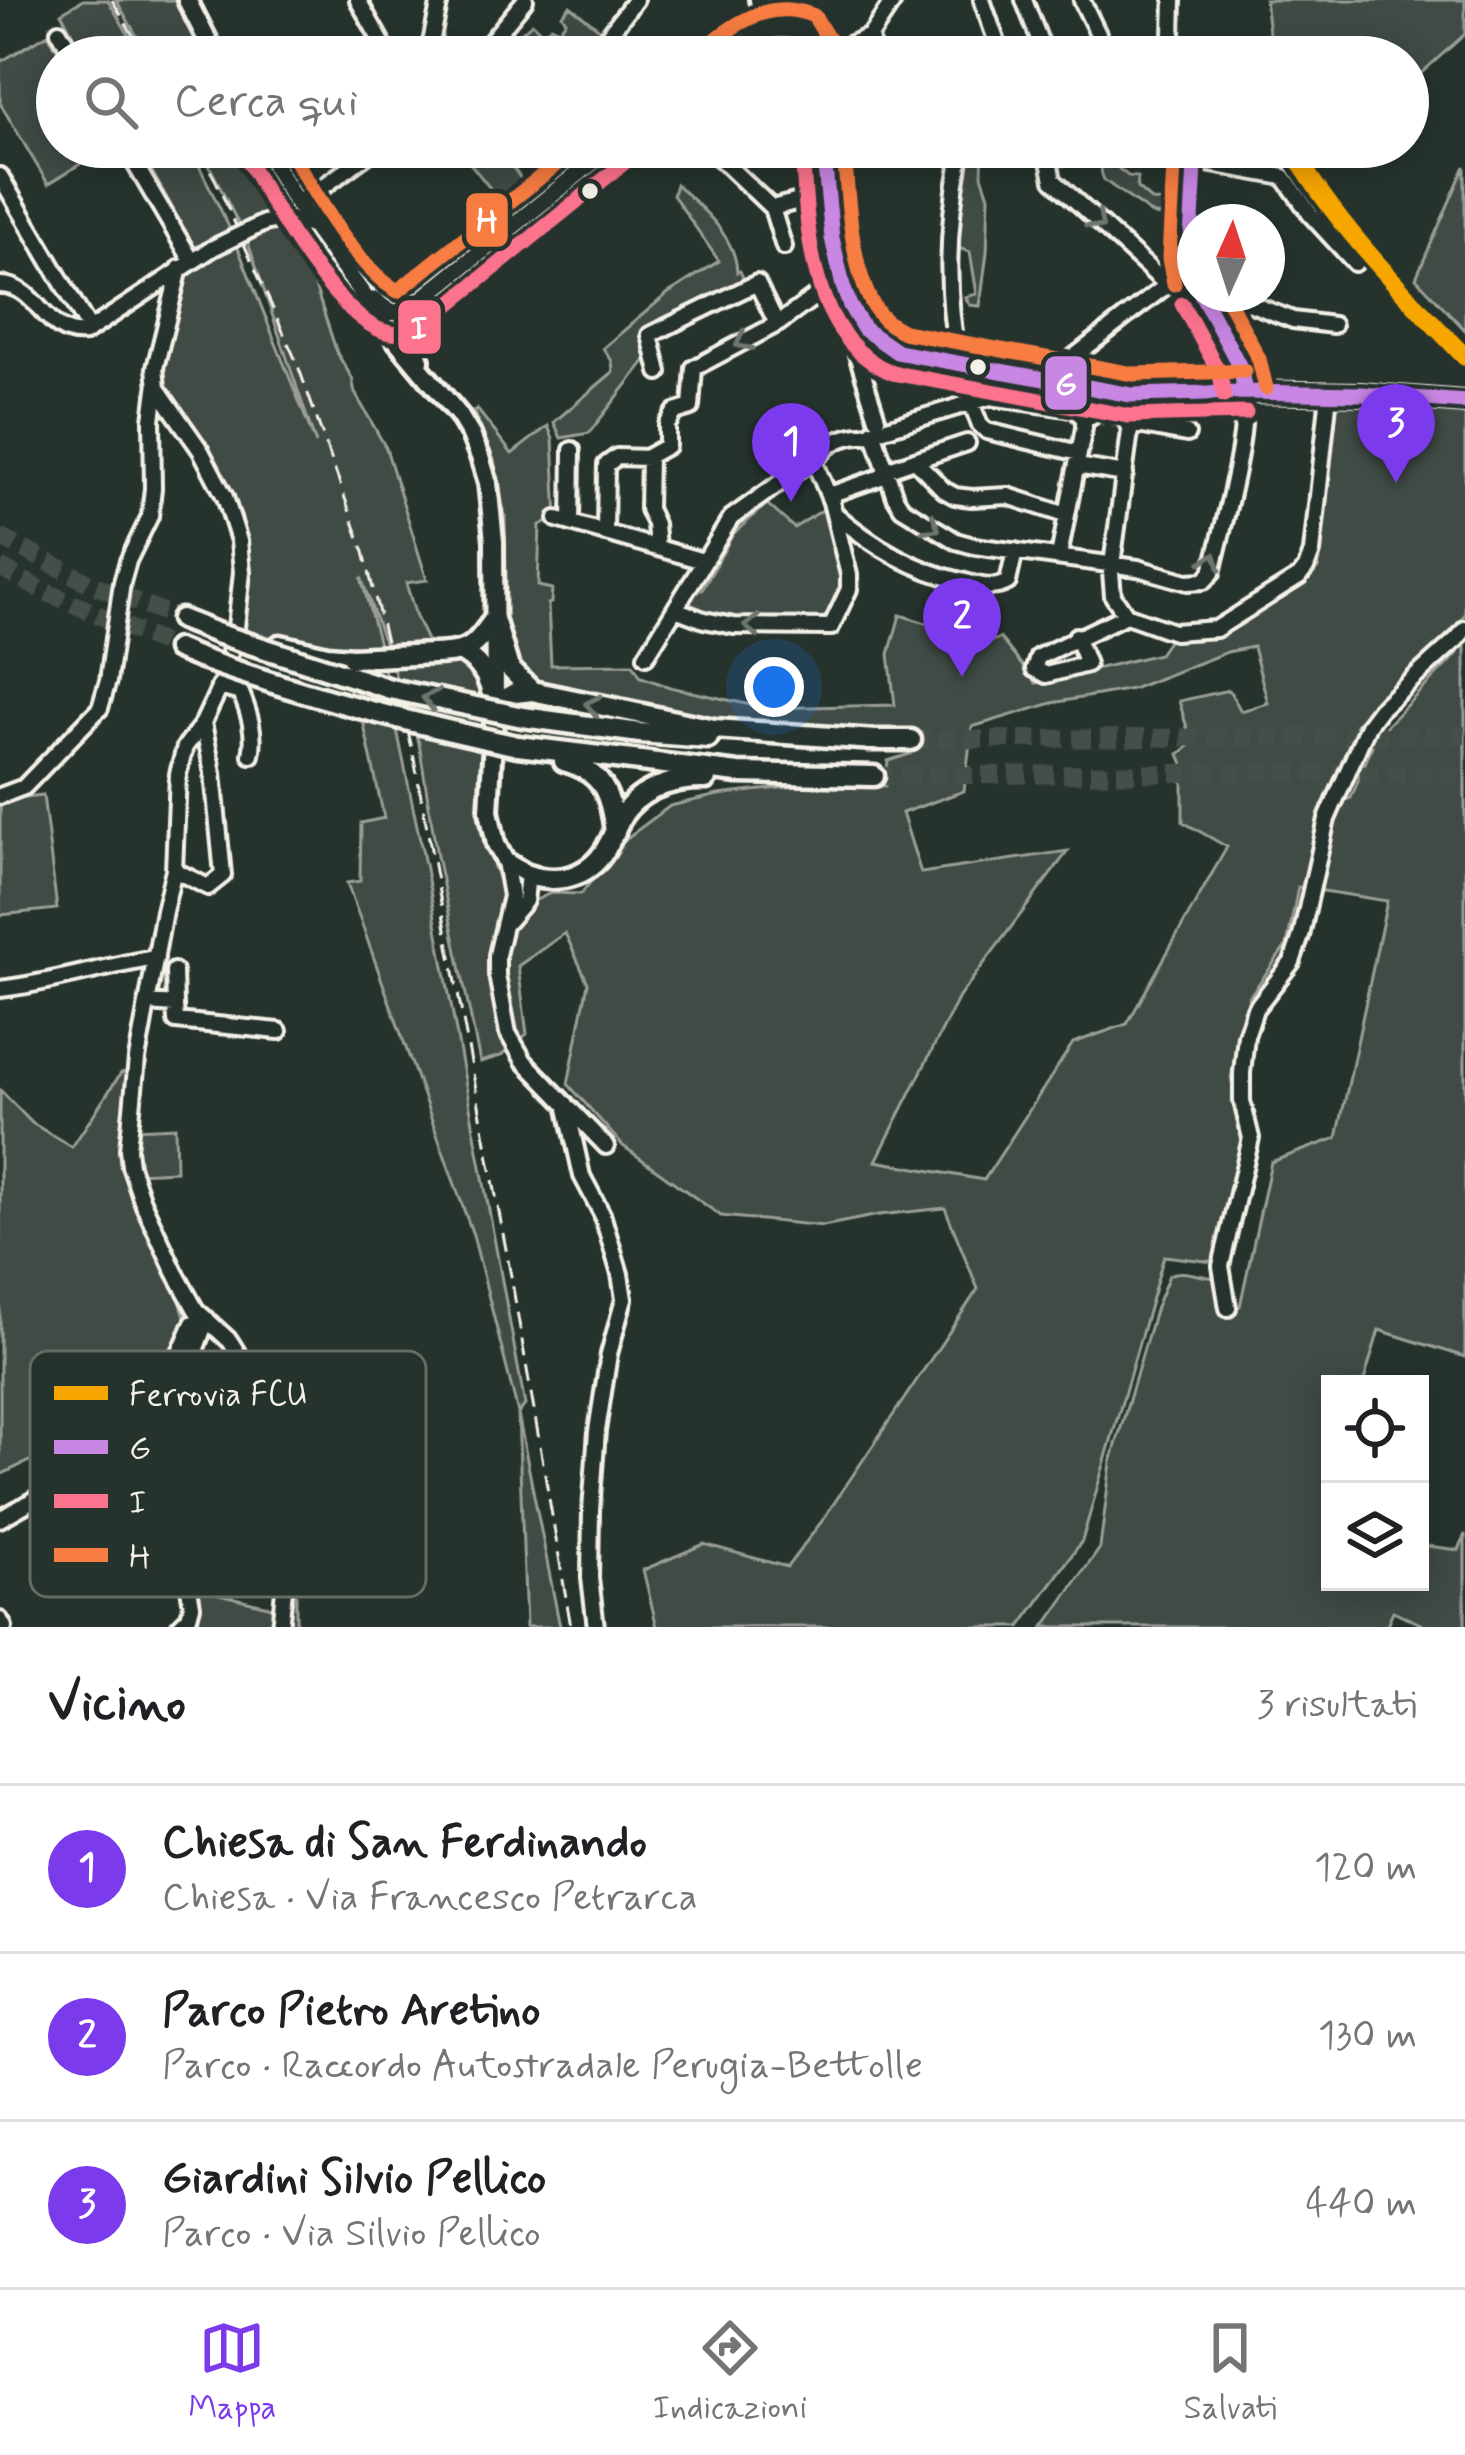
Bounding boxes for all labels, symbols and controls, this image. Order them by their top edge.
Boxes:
search box [36,36,1429,168]
icon: search [78,69,144,135]
text: Cerca qui [174,73,358,132]
unlabelled marker [579,180,601,202]
line badge: H [464,191,510,249]
text: H [476,200,498,244]
north arrow [1177,204,1285,312]
one-way arrow [1083,208,1104,229]
line badge: I [396,298,443,356]
text: I [410,308,428,352]
one-way arrow [735,328,756,351]
line badge: G [1043,354,1089,412]
unlabelled marker [967,356,989,378]
text: G [1055,364,1077,408]
pin: 3 [1357,384,1435,483]
pin: 1 [752,403,830,502]
one-way arrow [919,512,941,534]
one-way arrow [1198,552,1222,573]
pin: 2 [923,578,1001,677]
one-way arrow [742,613,760,639]
your location [744,657,804,717]
one-way arrow [421,687,441,712]
one-way arrow [584,693,604,718]
legend [30,1351,426,1597]
text: Ferrovia FCU [129,1374,307,1418]
map controls [1321,1375,1429,1591]
button: locate [1321,1375,1429,1483]
text: G [129,1428,151,1472]
text: I [129,1482,146,1526]
button: layers [1321,1483,1429,1591]
text: H [129,1536,151,1580]
text: Vicino [48,1672,186,1738]
text: 3 risultati [1257,1680,1417,1731]
text: Chiesa di San Ferdinando [162,1814,647,1873]
text: 1 [78,1843,96,1894]
text: 120 m [1314,1843,1417,1894]
text: Chiesa · Via Francesco Petrarca [162,1873,697,1924]
text: Parco Pietro Aretino [162,1982,540,2041]
text: 2 [77,2011,97,2062]
text: 130 m [1318,2011,1417,2062]
text: Parco · Raccordo Autostradale Perugia-Bettolle [162,2041,923,2092]
text: Giardini Silvio Pellico [162,2150,546,2209]
text: 3 [78,2179,96,2230]
text: 440 m [1306,2179,1417,2230]
text: Parco · Via Silvio Pellico [162,2209,541,2260]
tab: Mappa [188,2315,276,2431]
tab: Indicazioni [653,2315,807,2431]
tab: Salvati [1184,2315,1277,2431]

